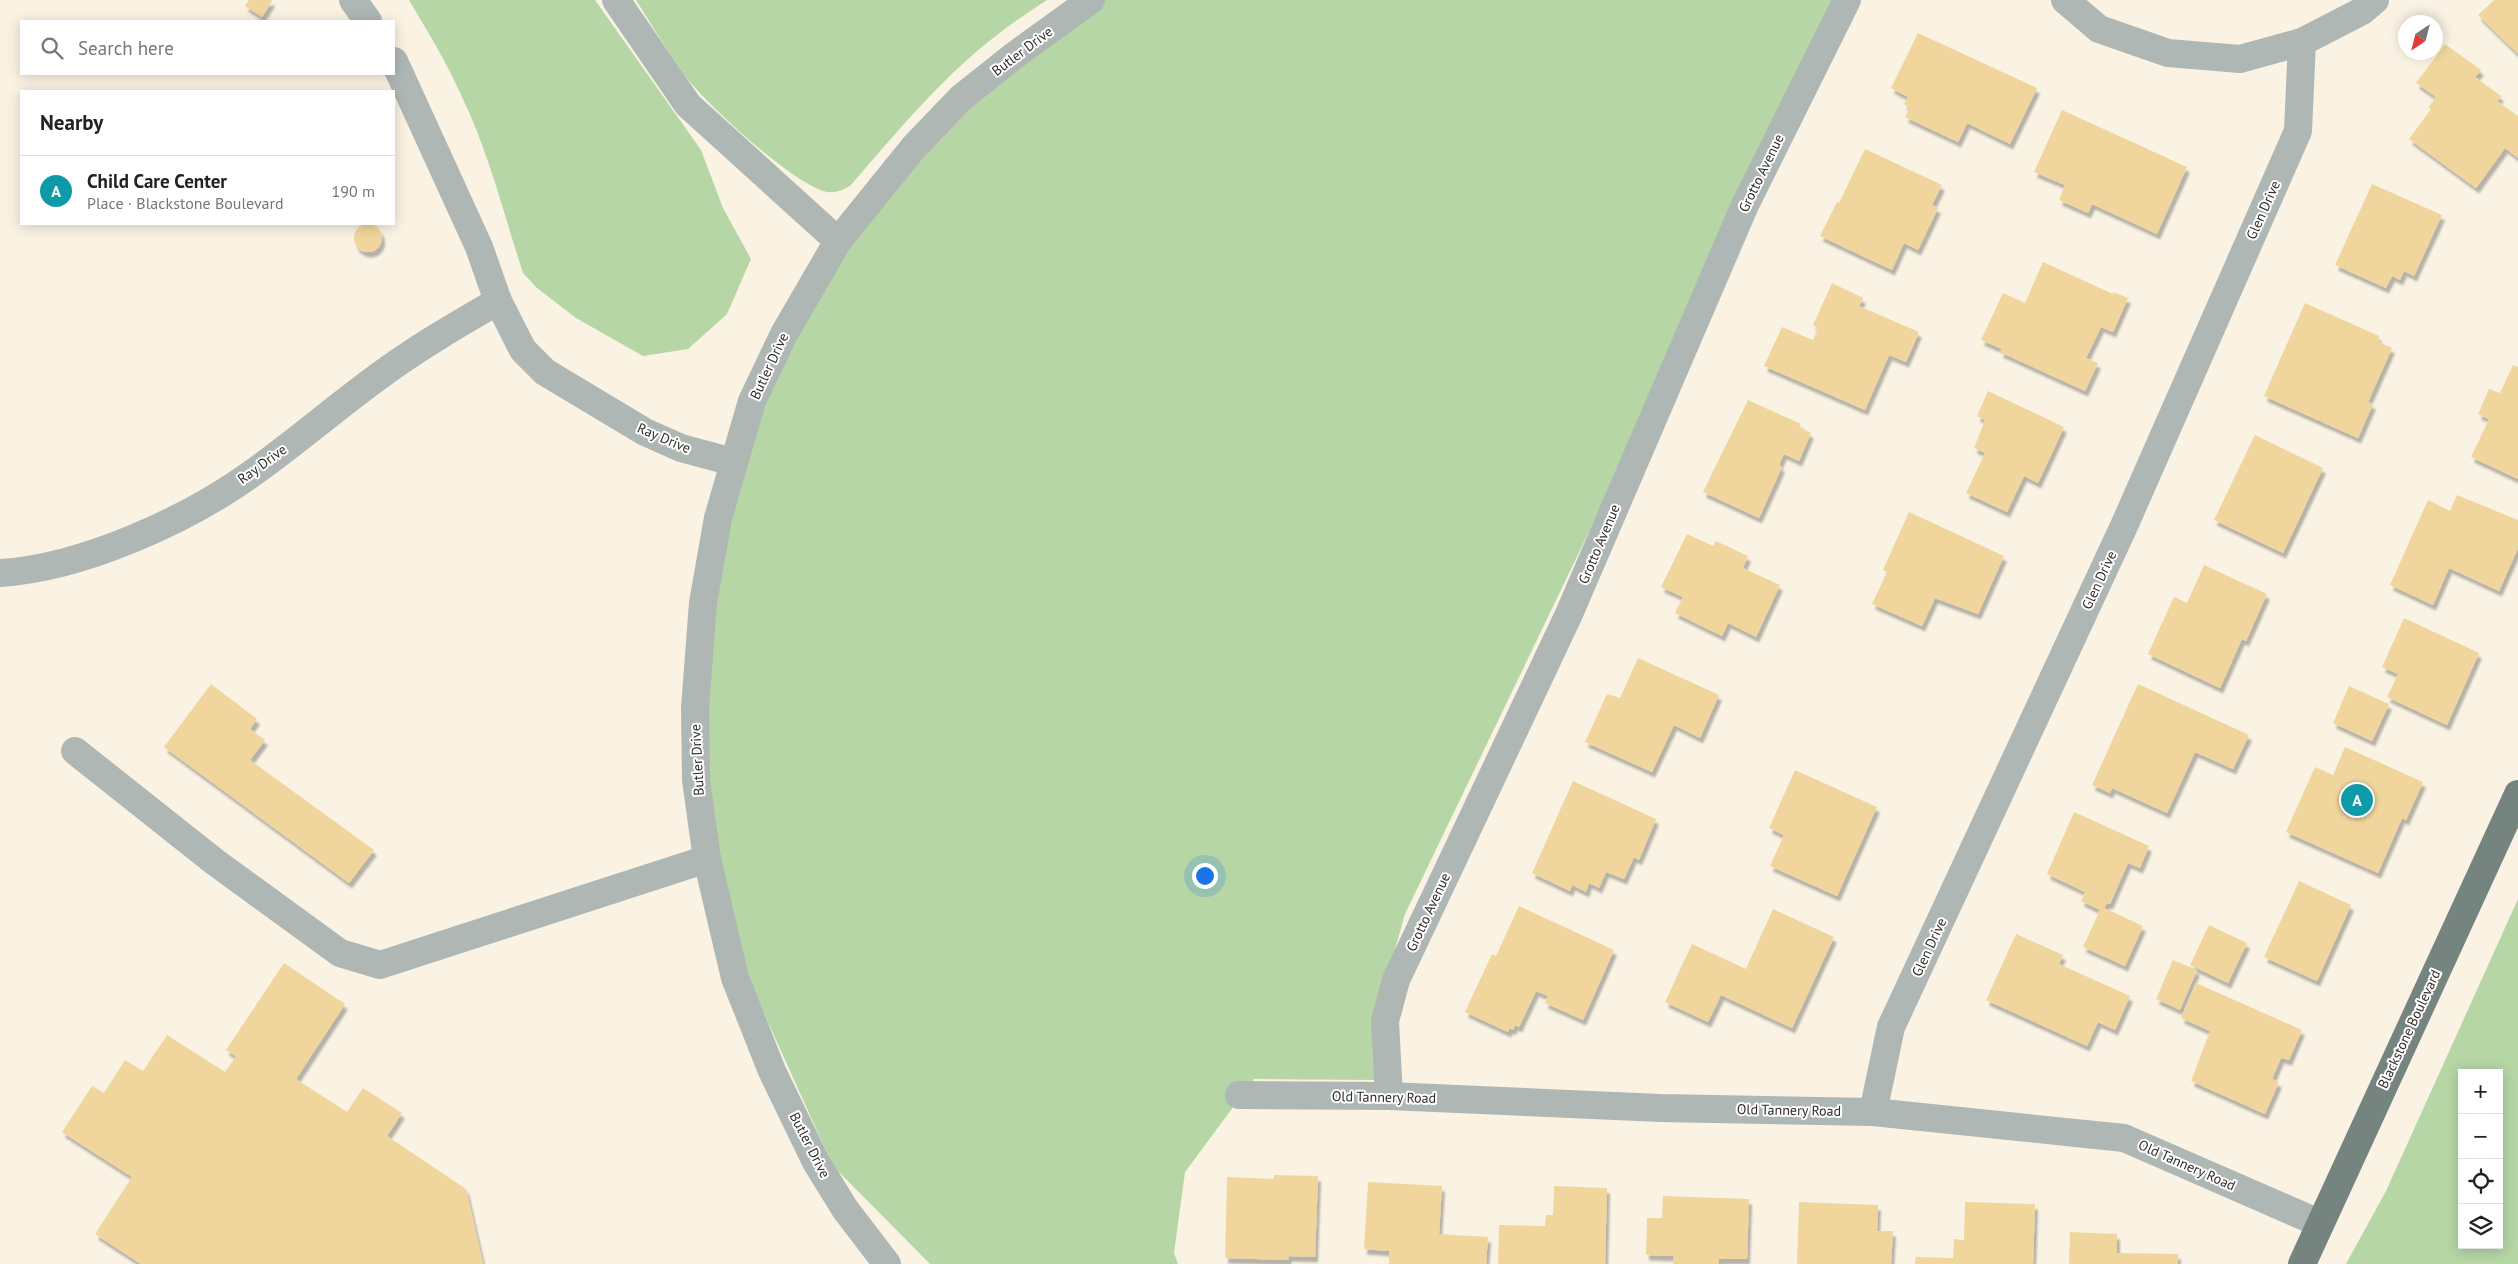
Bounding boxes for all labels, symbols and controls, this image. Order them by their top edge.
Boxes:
north arrow [2398,15,2443,60]
search box [20,20,395,75]
street label: Butler Drive [988,22,1056,80]
icon: search [38,34,66,62]
text: Search here [78,36,174,60]
text: Nearby [40,109,103,136]
street label: Grotto Avenue [1734,131,1788,215]
text: Child Care Center [87,169,227,193]
street label: Glen Drive [2242,178,2284,242]
text: A [51,181,61,201]
text: 190 m [332,181,375,201]
text: Place · Blackstone Boulevard [87,193,284,213]
street label: Butler Drive [746,330,792,402]
street label: Ray Drive [635,419,693,457]
street label: Ray Drive [234,440,290,488]
street label: Grotto Avenue [1574,502,1624,586]
street label: Glen Drive [2078,548,2120,612]
street label: Butler Drive [686,724,708,796]
pin: A [2341,781,2373,819]
your location [1192,863,1218,889]
street label: Grotto Avenue [1402,870,1454,954]
street label: Glen Drive [1908,915,1950,979]
street label: Blackstone Boulevard [2374,967,2444,1091]
map controls [2458,1069,2503,1249]
button: + [2458,1069,2503,1114]
street label: Old Tannery Road [1332,1087,1436,1107]
street label: Old Tannery Road [1737,1100,1841,1120]
street label: Butler Drive [786,1109,834,1181]
button: − [2458,1114,2503,1159]
street label: Old Tannery Road [2136,1136,2238,1194]
button: locate [2458,1159,2503,1204]
button: layers [2458,1204,2503,1249]

